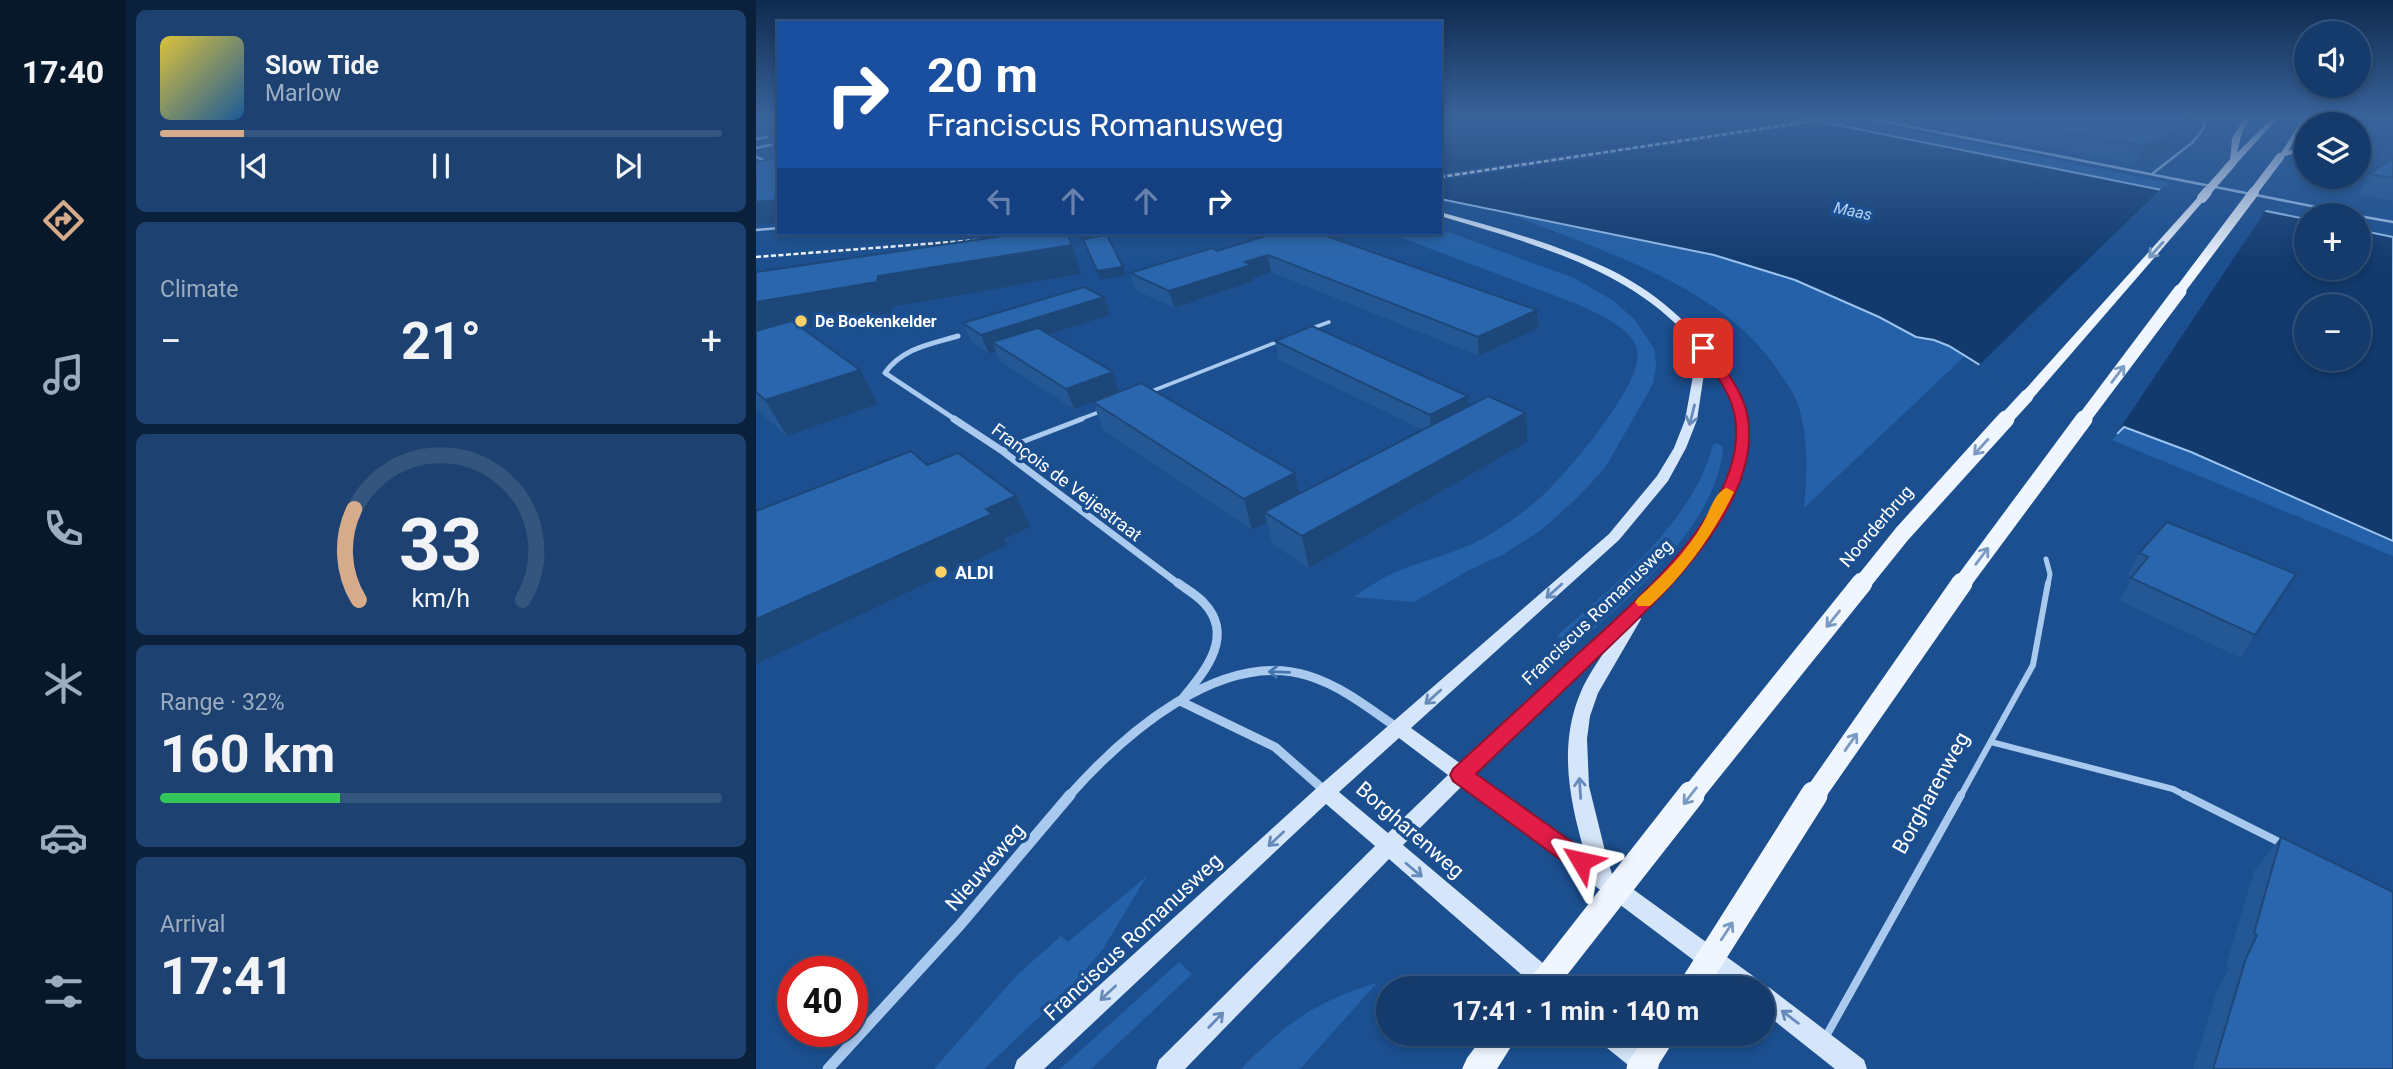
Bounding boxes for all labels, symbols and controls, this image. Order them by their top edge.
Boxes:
map controls [2294,21,2371,371]
button: sound [2294,21,2371,98]
text: 20 m [927,47,1038,104]
icon: right [812,49,903,140]
text: Slow Tide [265,50,379,80]
text: 17:40 [22,53,104,91]
text: Marlow [265,80,341,107]
text: Franciscus Romanusweg [927,106,1284,144]
button: layers [2294,112,2371,189]
icon: previous [235,147,273,185]
icon: pause [422,147,460,185]
icon: next [609,147,647,185]
icon: left [981,182,1019,220]
icon: ahead [1054,182,1092,220]
icon: ahead [1127,182,1165,220]
icon: right [1200,182,1238,220]
icon: directions [39,196,88,245]
water label: Maas [1832,198,1874,224]
button: + [2294,203,2371,280]
one-way arrow [2149,240,2165,258]
text: Climate [160,276,239,303]
button: − [2294,294,2371,371]
text: 21° [401,311,481,372]
place label: De Boekenkelder [815,312,937,331]
marker: De Boekenkelder [793,313,809,329]
pin [1673,318,1733,378]
text: − [160,319,182,363]
text: + [700,319,722,363]
icon: arrive [1684,329,1722,367]
icon: music [39,350,88,399]
one-way arrow [2110,364,2125,383]
one-way arrow [1685,403,1698,426]
street label: François de Veijestraat [988,419,1146,545]
one-way arrow [1973,438,1990,455]
street label: Noorderbrug [1835,481,1917,571]
text: 33 [399,503,483,589]
icon: phone [39,504,88,553]
street label: Franciscus Romanusweg [1518,535,1676,689]
one-way arrow [1974,547,1989,565]
place label: ALDI [955,562,994,583]
marker: ALDI [933,564,949,580]
one-way arrow [1545,583,1563,599]
text: km/h [412,584,470,613]
one-way arrow [1825,609,1840,627]
icon: climate [39,659,88,708]
one-way arrow [1268,665,1291,678]
text: Range · 32% [160,689,285,716]
one-way arrow [1424,689,1442,705]
text: 160 km [160,724,335,785]
street label: Borgharenweg [1888,728,1974,858]
one-way arrow [1844,733,1858,752]
street label: Borgharenweg [1351,777,1469,883]
one-way arrow [1573,777,1586,800]
one-way arrow [1683,786,1698,804]
icon: car [39,813,88,862]
street label: Nieuweweg [940,818,1030,916]
position arrow [1544,824,1618,898]
one-way arrow [1268,830,1285,847]
street label: Franciscus Romanusweg [1039,848,1227,1026]
one-way arrow [1405,862,1423,878]
text: Arrival [160,911,225,938]
one-way arrow [1721,922,1735,942]
text: 17:41 [160,946,294,1007]
speed limit sign: 40 [777,956,868,1047]
icon: filters [39,967,88,1016]
one-way arrow [1100,984,1117,1001]
text: 17:41 · 1 min · 140 m [1452,996,1699,1026]
one-way arrow [1781,1010,1800,1025]
one-way arrow [1208,1012,1225,1029]

